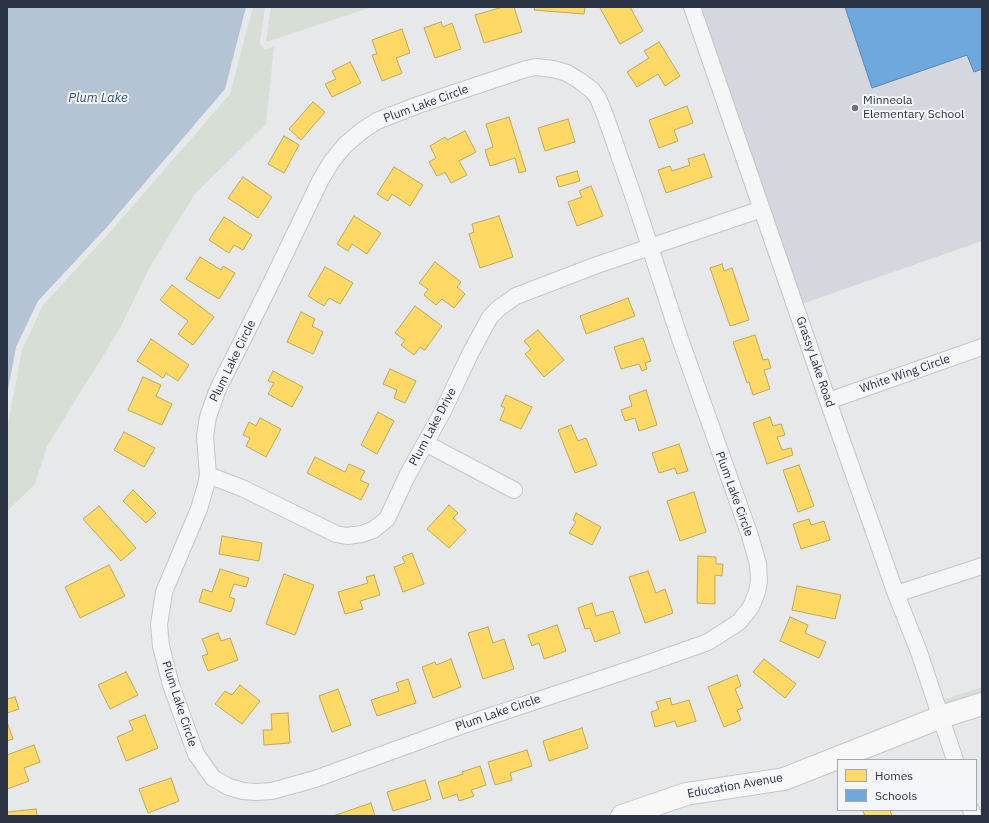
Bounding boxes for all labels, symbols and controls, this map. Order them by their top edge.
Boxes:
street label: Plum Lake Circle [382,82,470,126]
water label: Plum Lake [68,90,128,106]
place label: Minneola Elementary School [863,94,964,122]
marker: Minneola Elementary School [850,103,860,113]
street label: Grassy Lake Road [793,315,837,409]
street label: Plum Lake Circle [207,318,259,404]
street label: White Wing Circle [858,352,952,396]
street label: Plum Lake Drive [406,385,460,469]
street label: Plum Lake Circle [712,450,756,538]
street label: Plum Lake Circle [158,659,200,749]
street label: Plum Lake Circle [453,692,543,734]
legend [837,759,977,811]
text: Homes [875,768,913,783]
street label: Education Avenue [686,771,784,801]
text: Schools [875,788,917,803]

